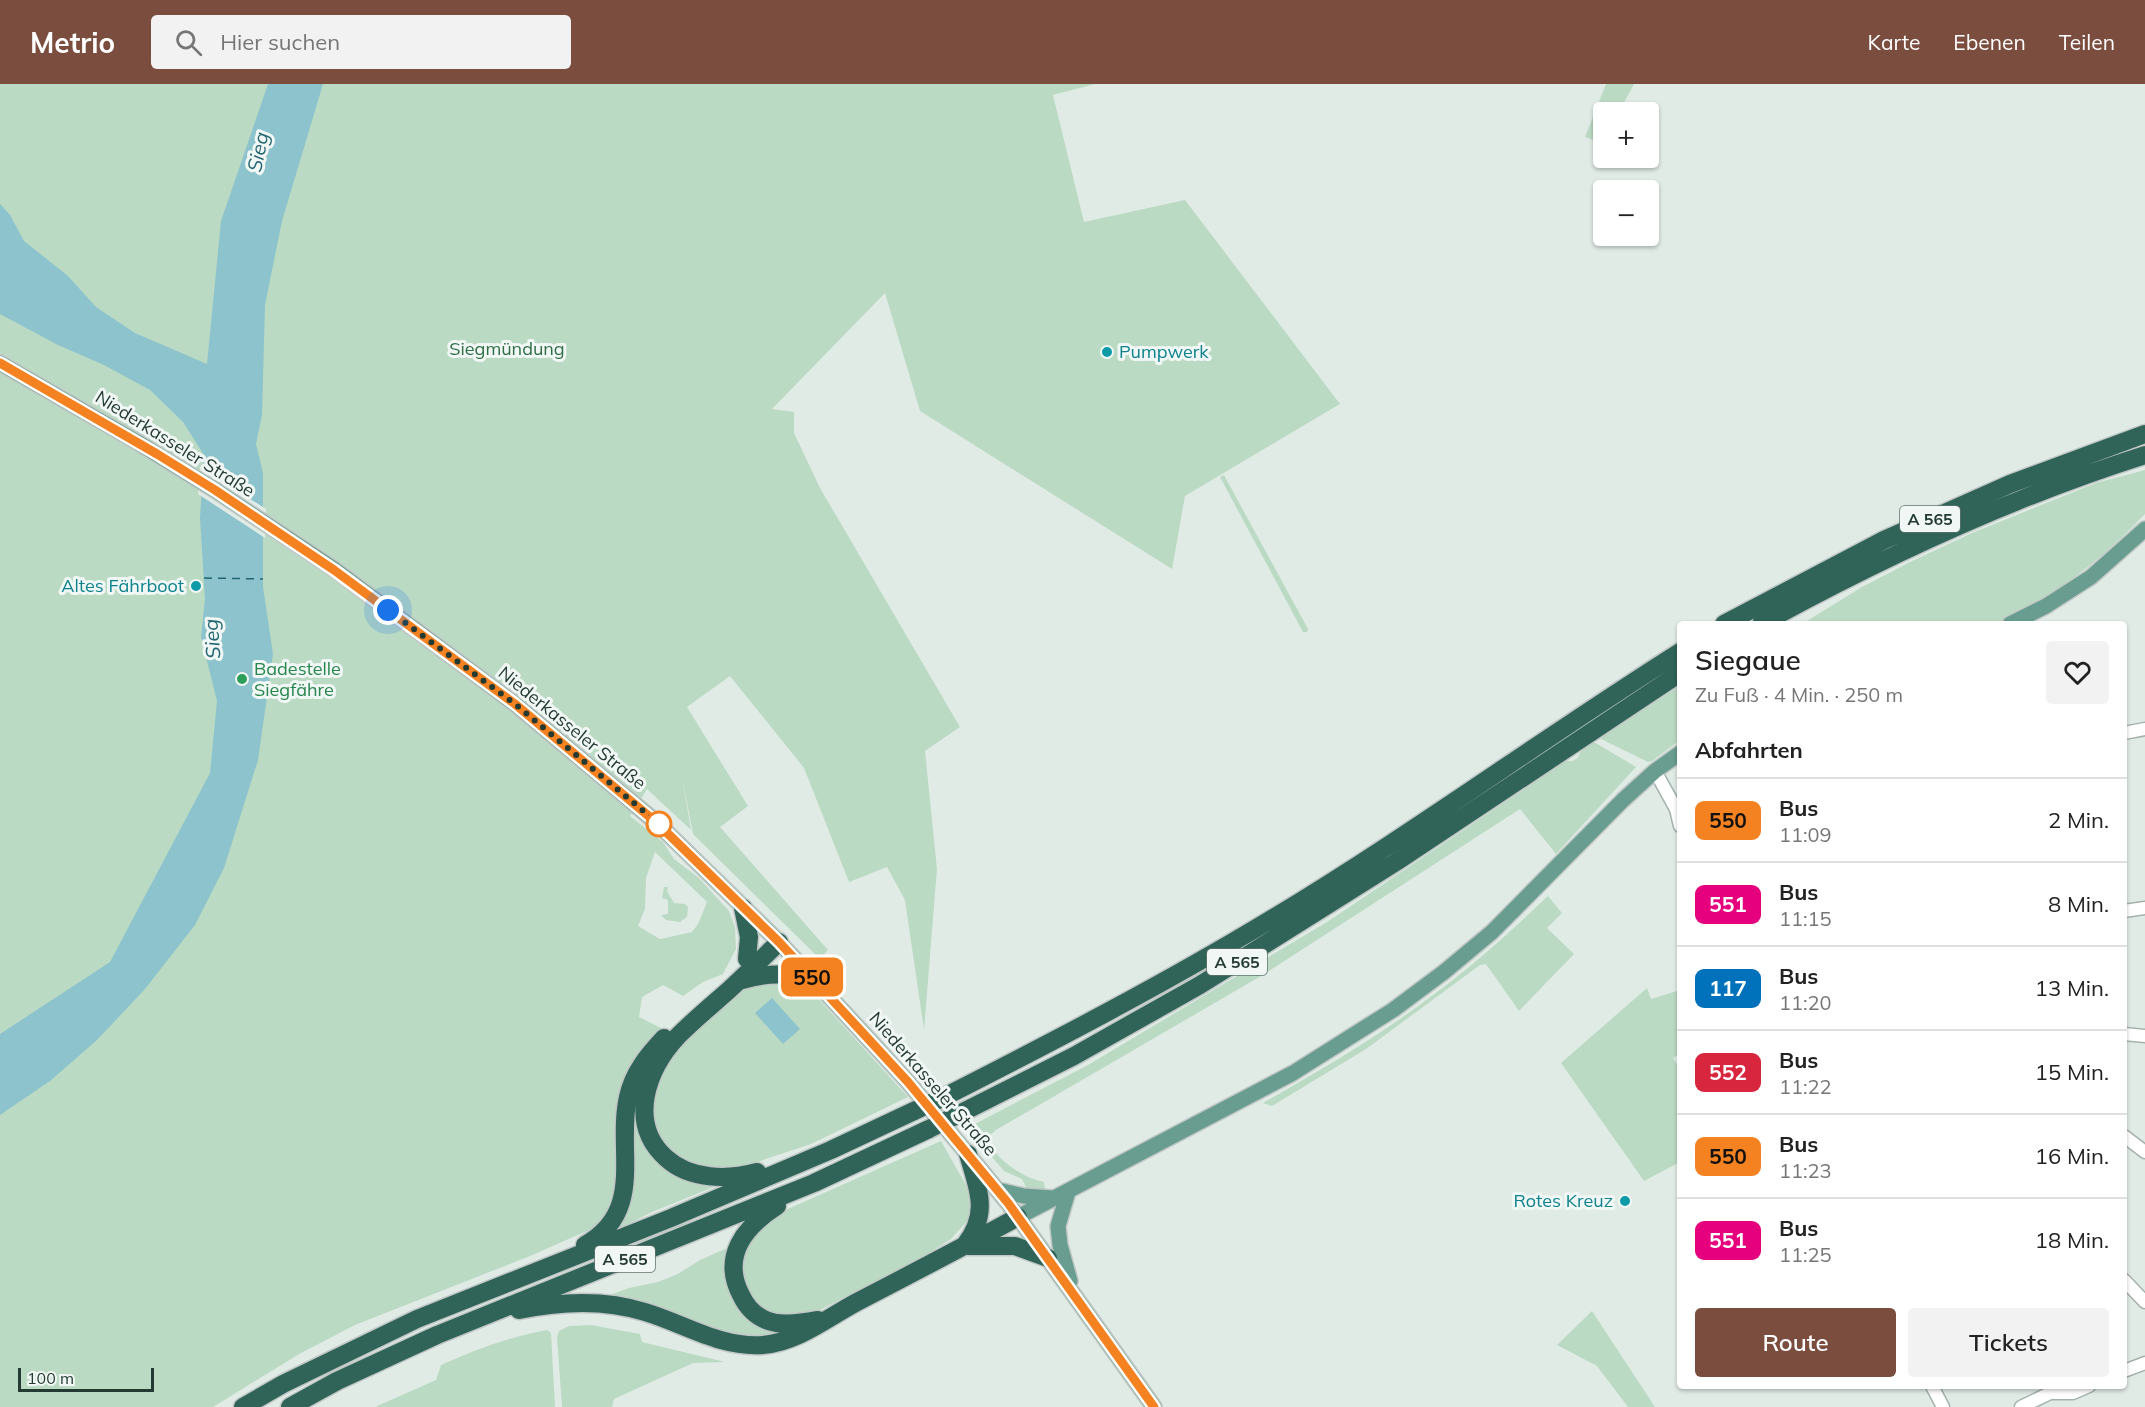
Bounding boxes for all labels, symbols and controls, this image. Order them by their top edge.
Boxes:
search box [151,15,571,69]
text: Metrio [30,25,115,60]
icon: search [172,26,205,59]
text: Hier suchen [220,28,340,56]
text: Karte [1868,29,1920,55]
text: Ebenen [1953,29,2026,55]
text: Teilen [2059,29,2115,55]
map controls [1593,102,1659,246]
button: + [1593,102,1659,168]
water label: Sieg [241,130,274,174]
button: − [1593,180,1659,246]
park label: Siegmündung [449,337,565,360]
place label: Pumpwerk [1119,340,1209,363]
marker: Pumpwerk [1100,345,1114,359]
street label: Niederkasseler Straße [91,385,259,502]
road number: A 565 [1900,506,1960,532]
place label: Altes Fährboot [61,574,184,597]
marker: Altes Fährboot [189,579,203,593]
your location [373,595,403,625]
water label: Sieg [198,618,225,660]
button: heart [2046,641,2109,704]
text: Siegaue [1695,642,1801,677]
place label: Badestelle Siegfähre [254,657,341,701]
street label: Niederkasseler Straße [494,661,651,794]
marker: Badestelle Siegfähre [235,672,249,686]
text: Zu Fuß · 4 Min. · 250 m [1695,682,1903,707]
text: Abfahrten [1695,736,1803,764]
text: Bus [1779,794,1818,822]
text: 2 Min. [2048,806,2109,834]
text: 550 [1709,807,1747,833]
unlabelled marker [646,811,672,837]
text: 11:09 [1779,822,1832,847]
text: Bus [1779,878,1818,906]
text: 8 Min. [2048,890,2109,918]
text: 551 [1709,891,1747,917]
text: 11:15 [1779,906,1832,931]
road number: A 565 [1207,949,1267,975]
line badge: 550 [778,958,846,996]
text: Bus [1779,962,1818,990]
text: 550 [793,964,831,990]
text: 13 Min. [2035,974,2109,1002]
text: 117 [1709,975,1747,1001]
text: 11:20 [1779,990,1832,1015]
street label: Niederkasseler Straße [864,1007,1002,1160]
text: Bus [1779,1046,1818,1074]
text: 15 Min. [2035,1058,2109,1086]
text: 552 [1709,1059,1747,1085]
text: 11:22 [1779,1074,1832,1099]
text: Bus [1779,1130,1818,1158]
text: 16 Min. [2035,1142,2109,1170]
text: 550 [1709,1143,1747,1169]
text: 11:23 [1779,1158,1832,1183]
place label: Rotes Kreuz [1514,1189,1613,1212]
marker: Rotes Kreuz [1618,1194,1632,1208]
text: Bus [1779,1214,1818,1242]
text: 18 Min. [2035,1226,2109,1254]
text: 551 [1709,1227,1747,1253]
text: 11:25 [1779,1242,1832,1267]
road number: A 565 [595,1246,655,1272]
button: Route [1695,1308,1896,1377]
button: Tickets [1908,1308,2109,1377]
scale bar [18,1365,154,1392]
text: 100 m [27,1368,74,1388]

